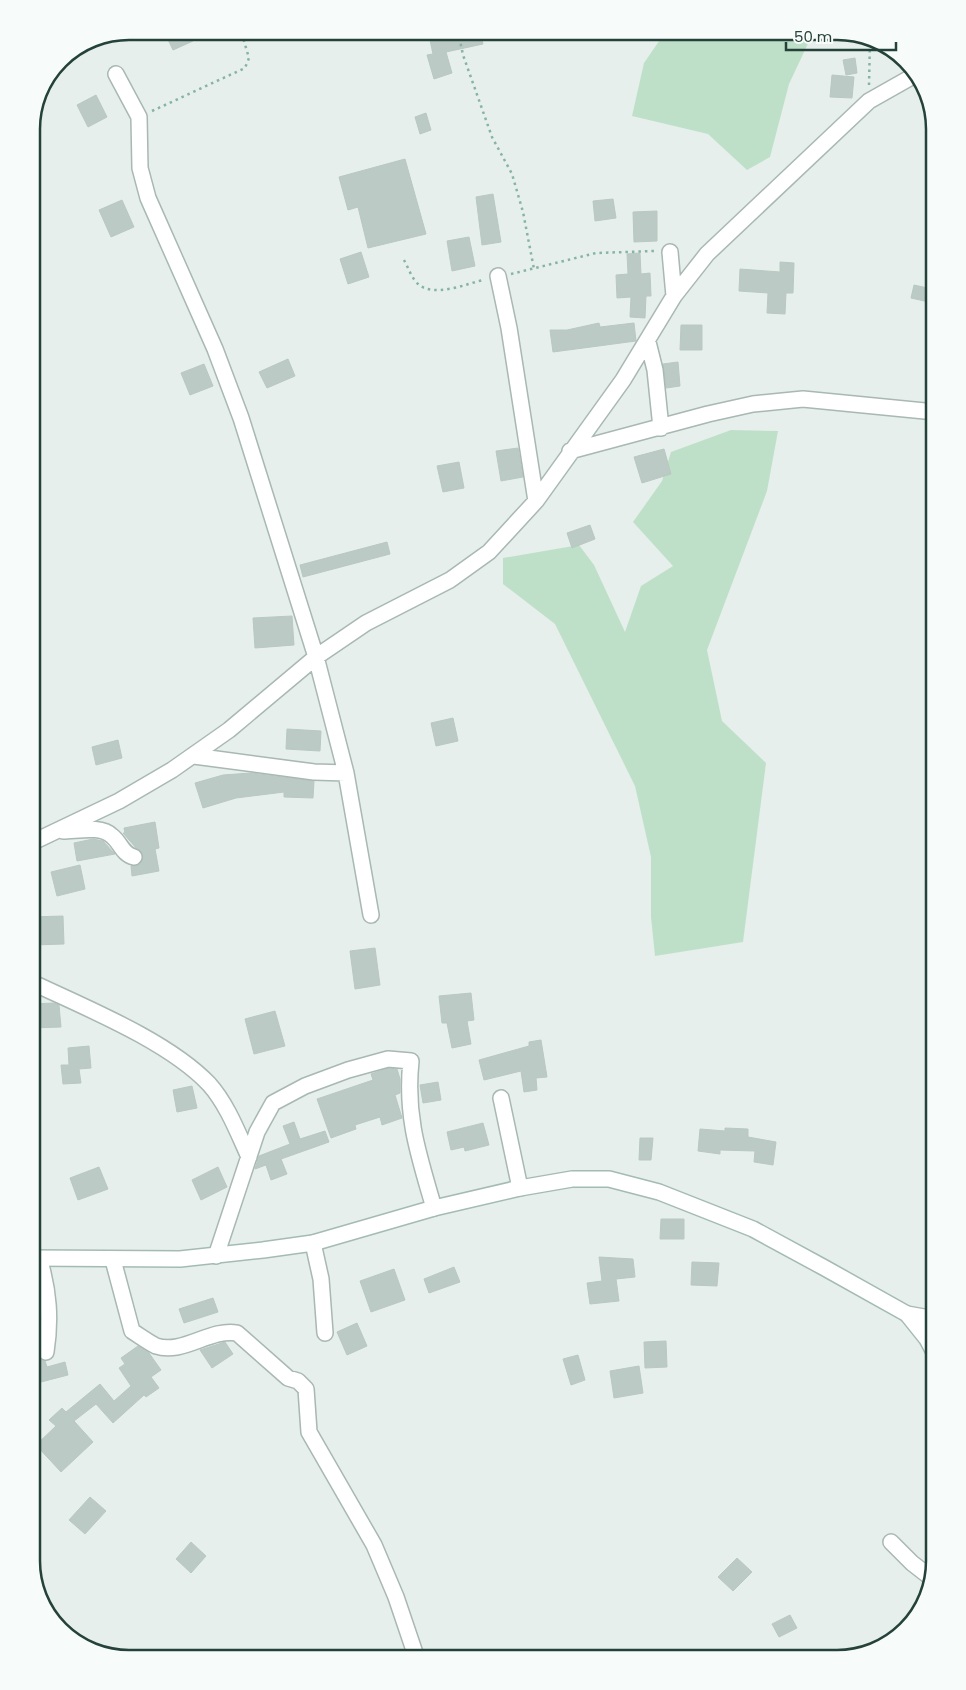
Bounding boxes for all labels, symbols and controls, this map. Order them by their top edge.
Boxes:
scale bar [786,20,896,52]
text: 50 m [794,26,832,47]

